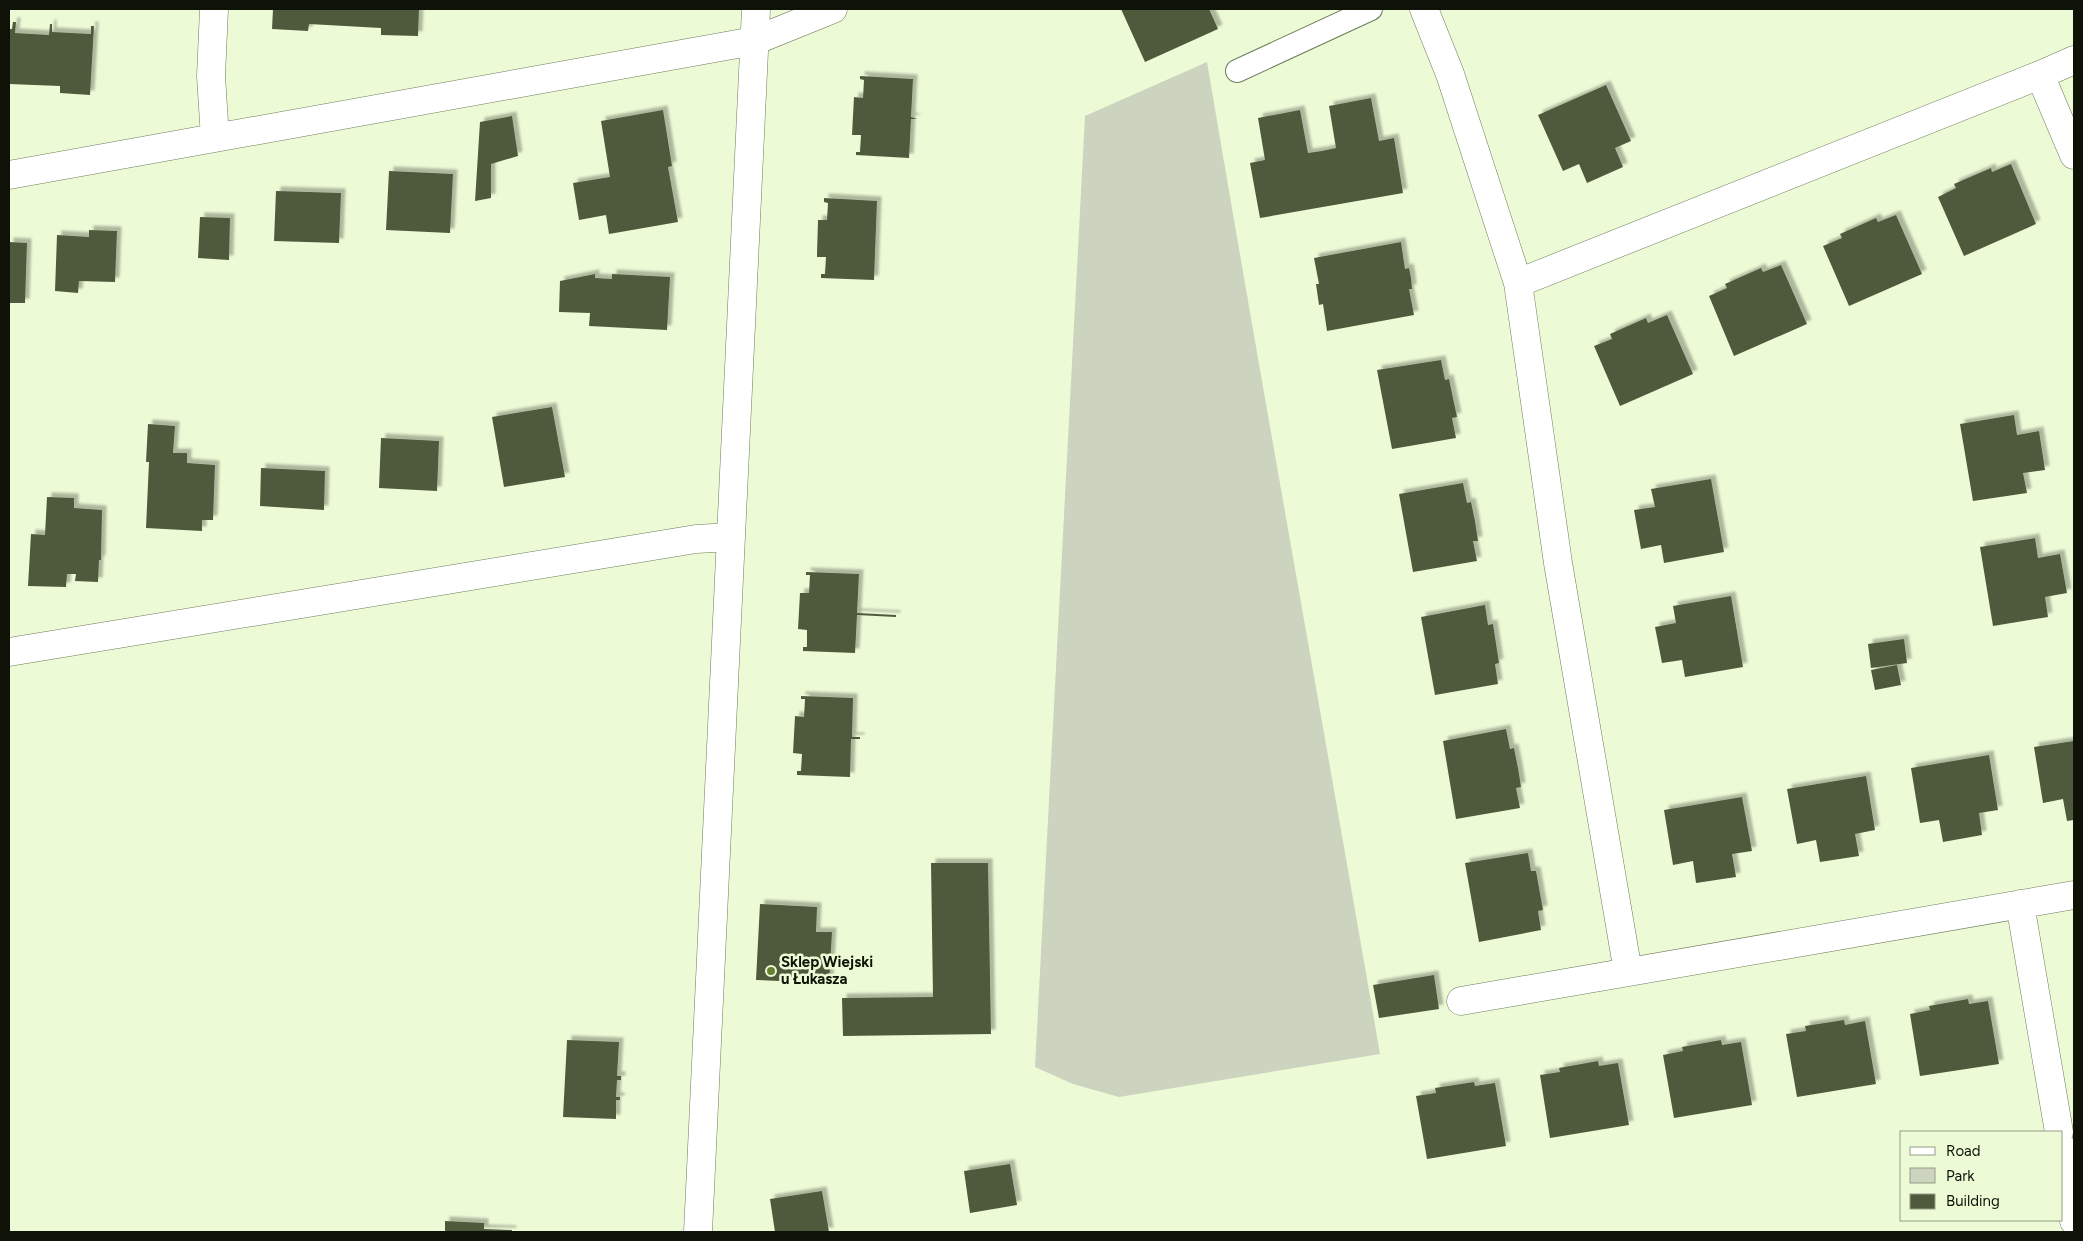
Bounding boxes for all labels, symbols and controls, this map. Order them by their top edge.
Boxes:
place label: Sklep Wiejski u Łukasza [781,953,873,988]
marker: Sklep Wiejski u Łukasza [765,965,777,977]
legend [1900,1131,2063,1221]
text: Road [1946,1142,1981,1160]
text: Park [1946,1167,1975,1185]
text: Building [1946,1192,2000,1210]

